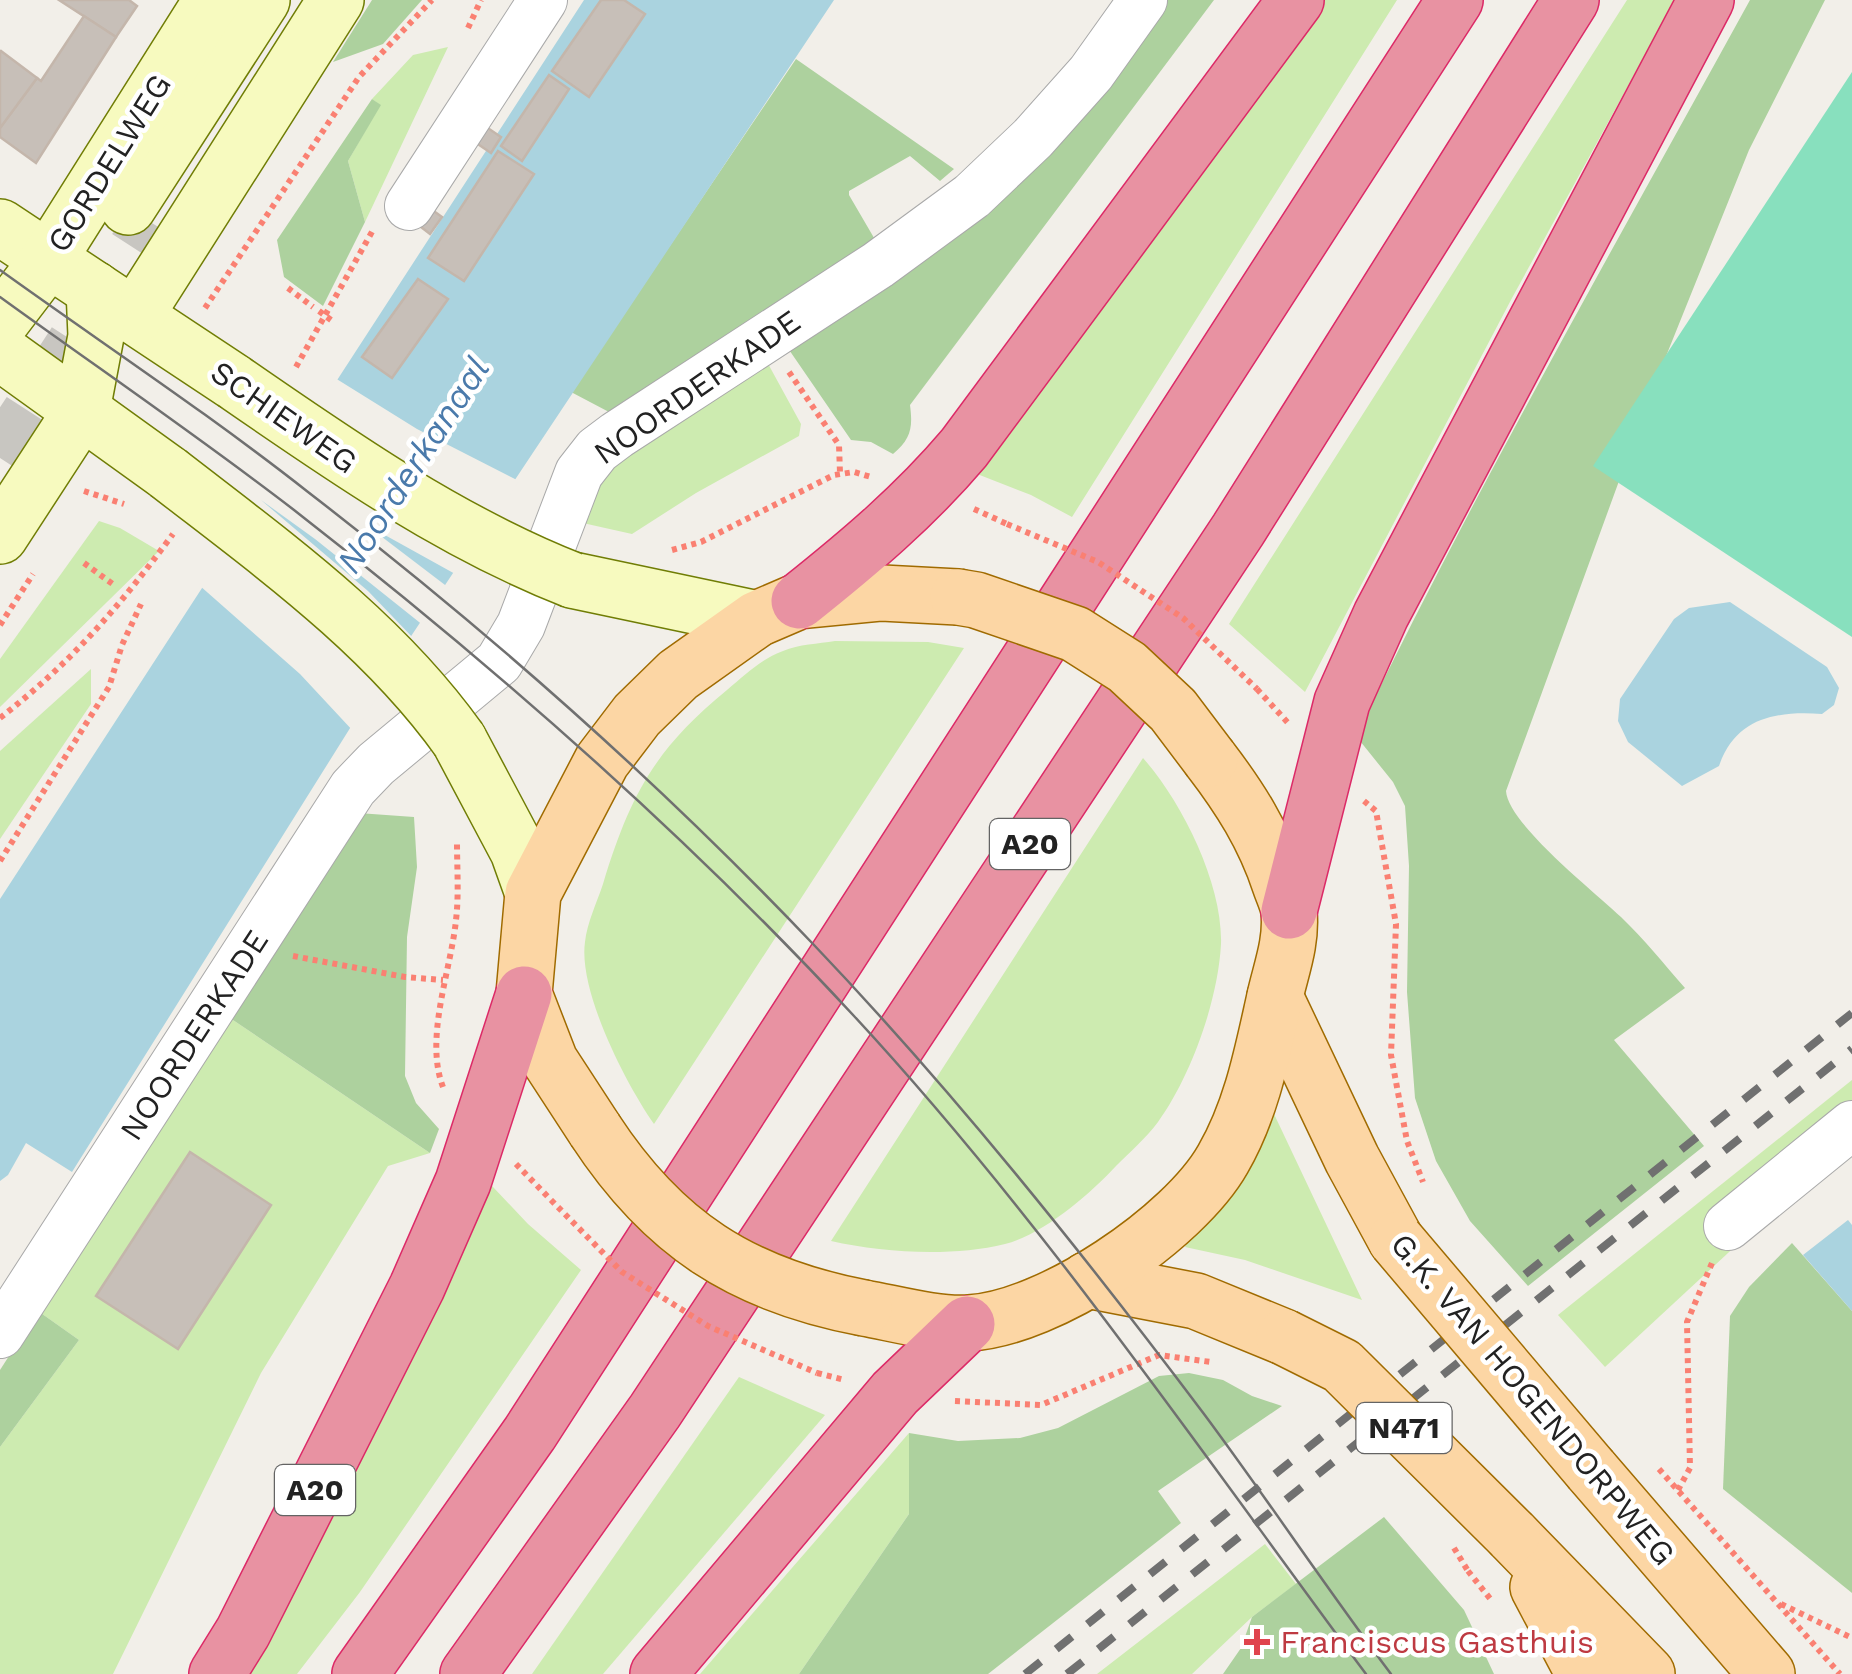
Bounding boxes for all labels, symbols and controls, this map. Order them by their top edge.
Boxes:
street label: GORDELWEG [39,67,179,259]
street label: NOORDERKADE [587,302,807,472]
water label: Noorderkanaal [328,349,498,581]
street label: SCHIEWEG [204,353,364,481]
road number: A20 [990,819,1070,869]
street label: NOORDERKADE [112,923,276,1147]
street label: G.K. VAN HOGENDORPWEG [1383,1225,1683,1573]
road number: N471 [1356,1403,1452,1453]
road number: A20 [275,1465,355,1515]
place label: Franciscus Gasthuis [1280,1623,1594,1661]
marker: Franciscus Gasthuis [1244,1629,1270,1655]

